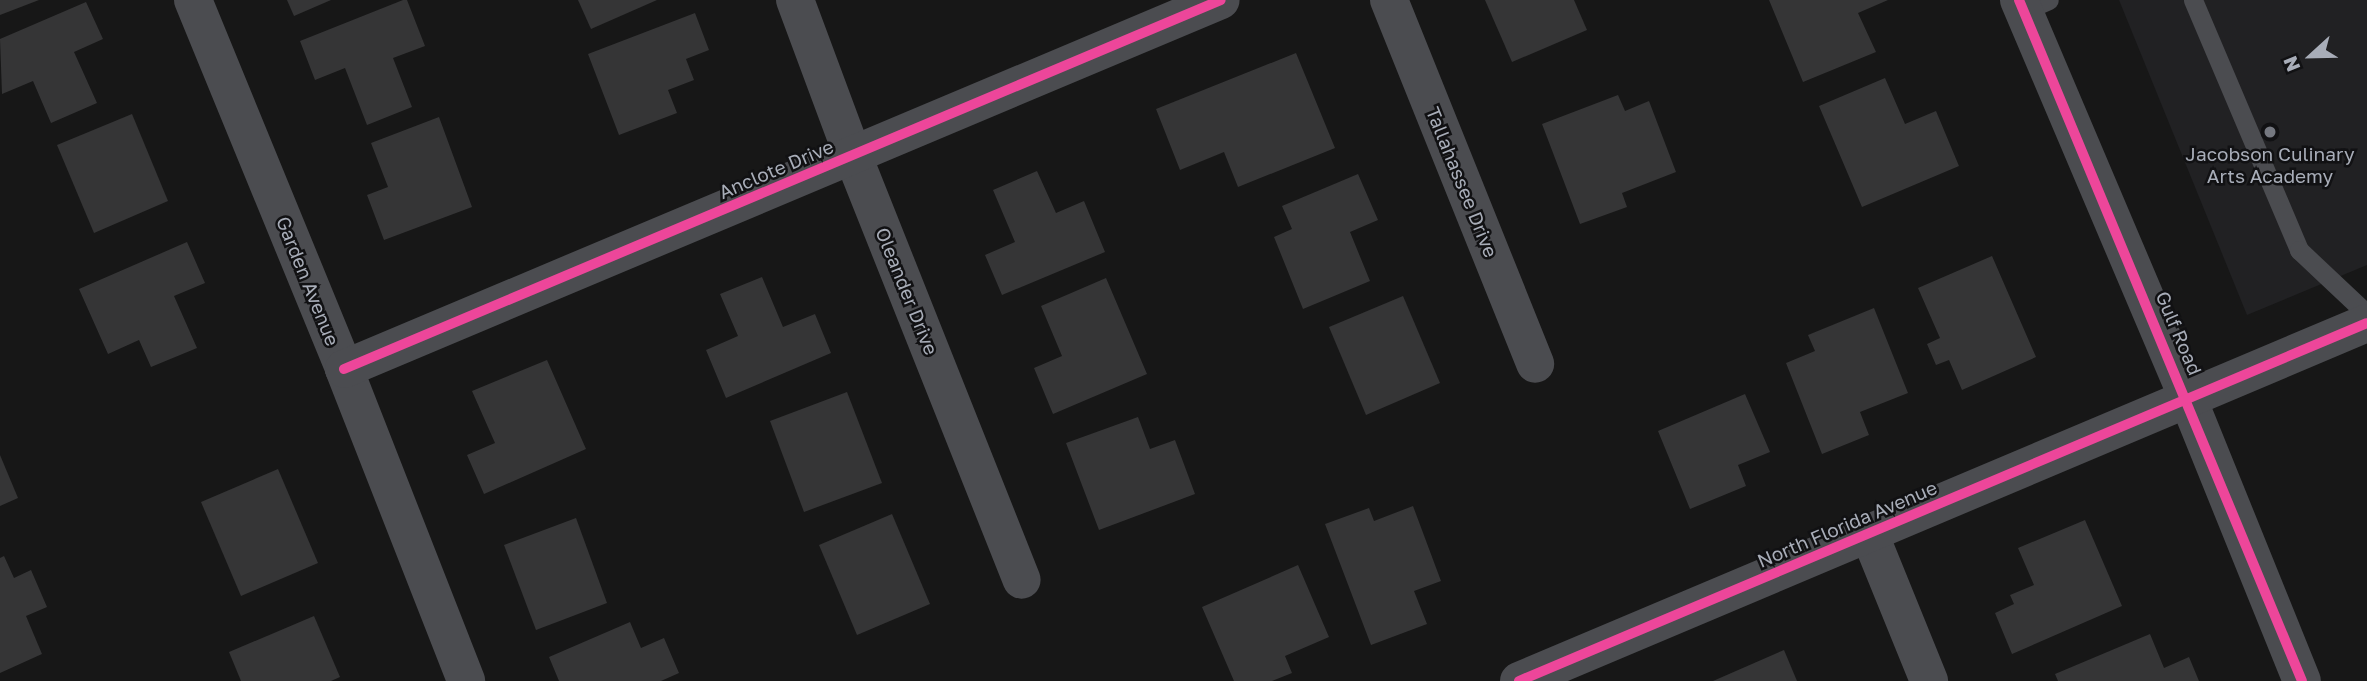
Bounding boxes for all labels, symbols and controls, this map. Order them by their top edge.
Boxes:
north arrow [2276,21,2346,91]
text: N [2278,53,2304,75]
street label: Tallahassee Drive [1421,103,1503,261]
marker: Jacobson Culinary Arts Academy [2262,124,2278,140]
street label: Anclote Drive [715,135,837,203]
place label: Jacobson Culinary Arts Academy [2185,143,2355,187]
street label: Garden Avenue [272,213,344,349]
street label: Oleander Drive [871,224,943,358]
street label: Gulf Road [2151,288,2207,378]
street label: North Florida Avenue [1754,476,1940,572]

